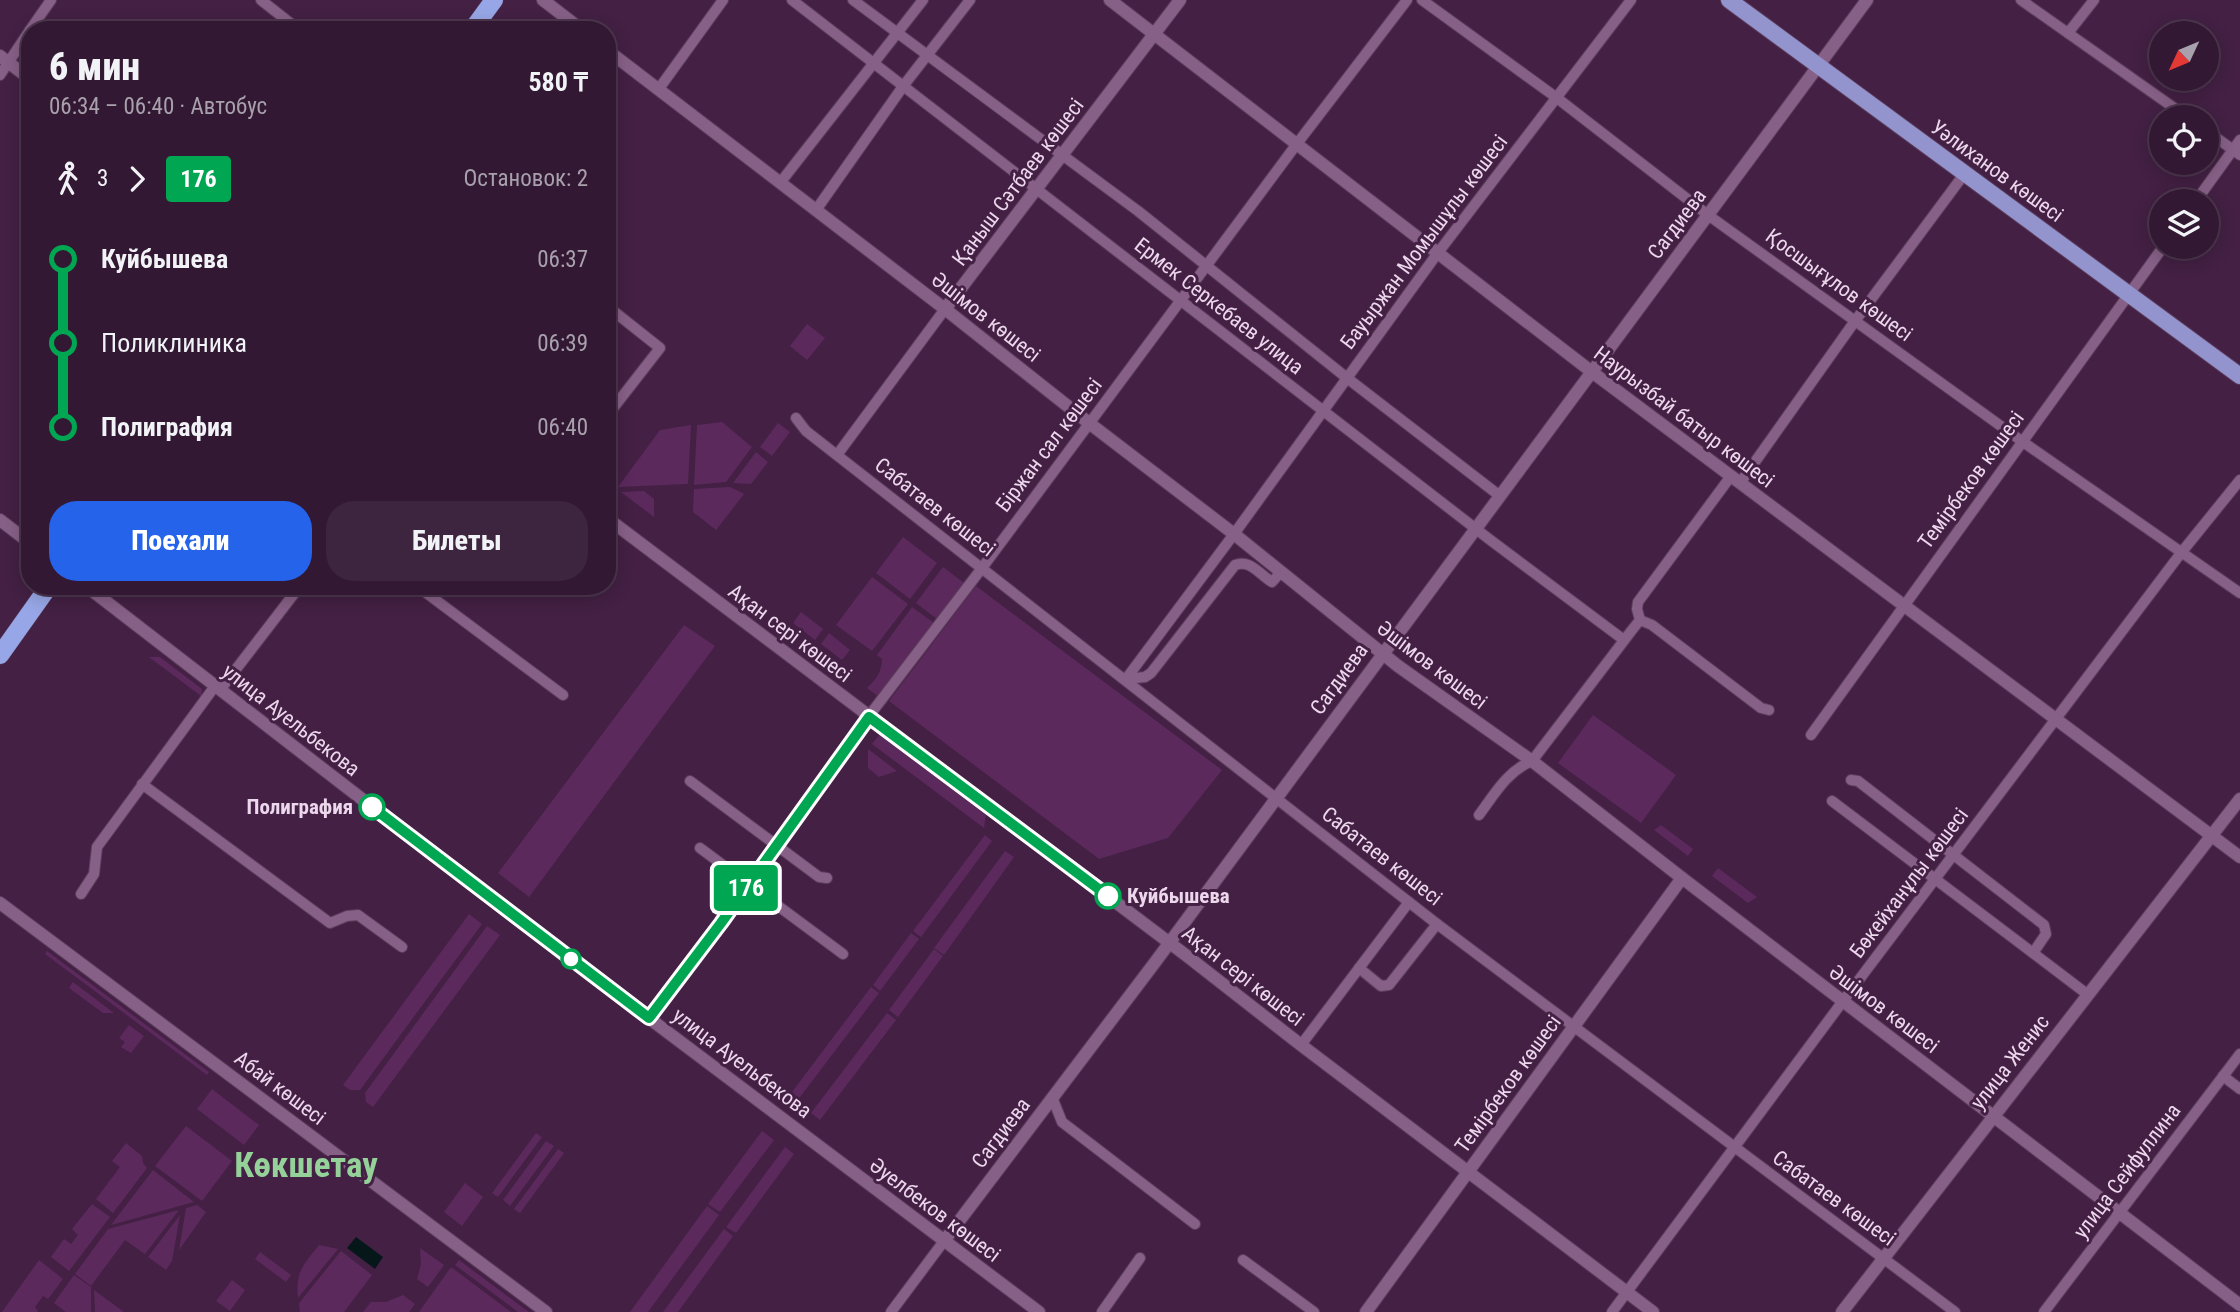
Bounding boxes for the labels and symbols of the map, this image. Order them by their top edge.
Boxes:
north arrow [2149,21,2219,91]
street label: Қаныш Сәтбаев көшесі [947,94,1089,270]
street label: Уәлиханов көшесі [1926,115,2068,227]
street label: Бауыржан Момышұлы көшесі [1336,130,1512,354]
street label: Сагдиева [1643,184,1711,264]
street label: Қосшығұлов көшесі [1761,224,1917,346]
street label: Ермек Серкебаев улица [1130,233,1308,379]
street label: Әшімов көшесі [927,267,1045,367]
street label: Наурызбай батыр көшесі [1589,341,1779,493]
street label: Біржан сал көшесі [991,374,1107,516]
street label: Темірбеков көшесі [1913,407,2029,553]
street label: Сабатаев көшесі [870,453,1000,561]
street label: Ақан сері көшесі [724,579,856,687]
street label: Әшімов көшесі [1372,616,1492,714]
street label: Сагдиева [1305,639,1373,719]
street label: улица Ауельбекова [218,659,364,781]
marker: Полиграфия [359,794,385,820]
place label: Полиграфия [247,795,353,819]
street label: Сабатаев көшесі [1317,802,1447,910]
street label: Бөкейханұлы көшесі [1845,803,1973,963]
line badge: 176 [706,865,786,911]
marker: Куйбышева [1095,883,1121,909]
place label: Куйбышева [1127,884,1230,908]
street label: Ақан сері көшесі [1177,921,1309,1031]
unlabelled marker [561,949,581,969]
street label: Әшімов көшесі [1824,960,1944,1058]
street label: улица Ауельбекова [668,1003,816,1123]
street label: улица Женис [1966,1010,2054,1114]
street label: Темірбеков көшесі [1450,1011,1566,1157]
street label: Абай көшесі [230,1046,330,1130]
street label: Сагдиева [967,1093,1035,1173]
street label: улица Сейфуллина [2069,1099,2185,1243]
district label: Көкшетау [234,1145,378,1186]
street label: Сабатаев көшесі [1768,1145,1900,1251]
street label: Әуелбеков көшесі [865,1153,1005,1267]

